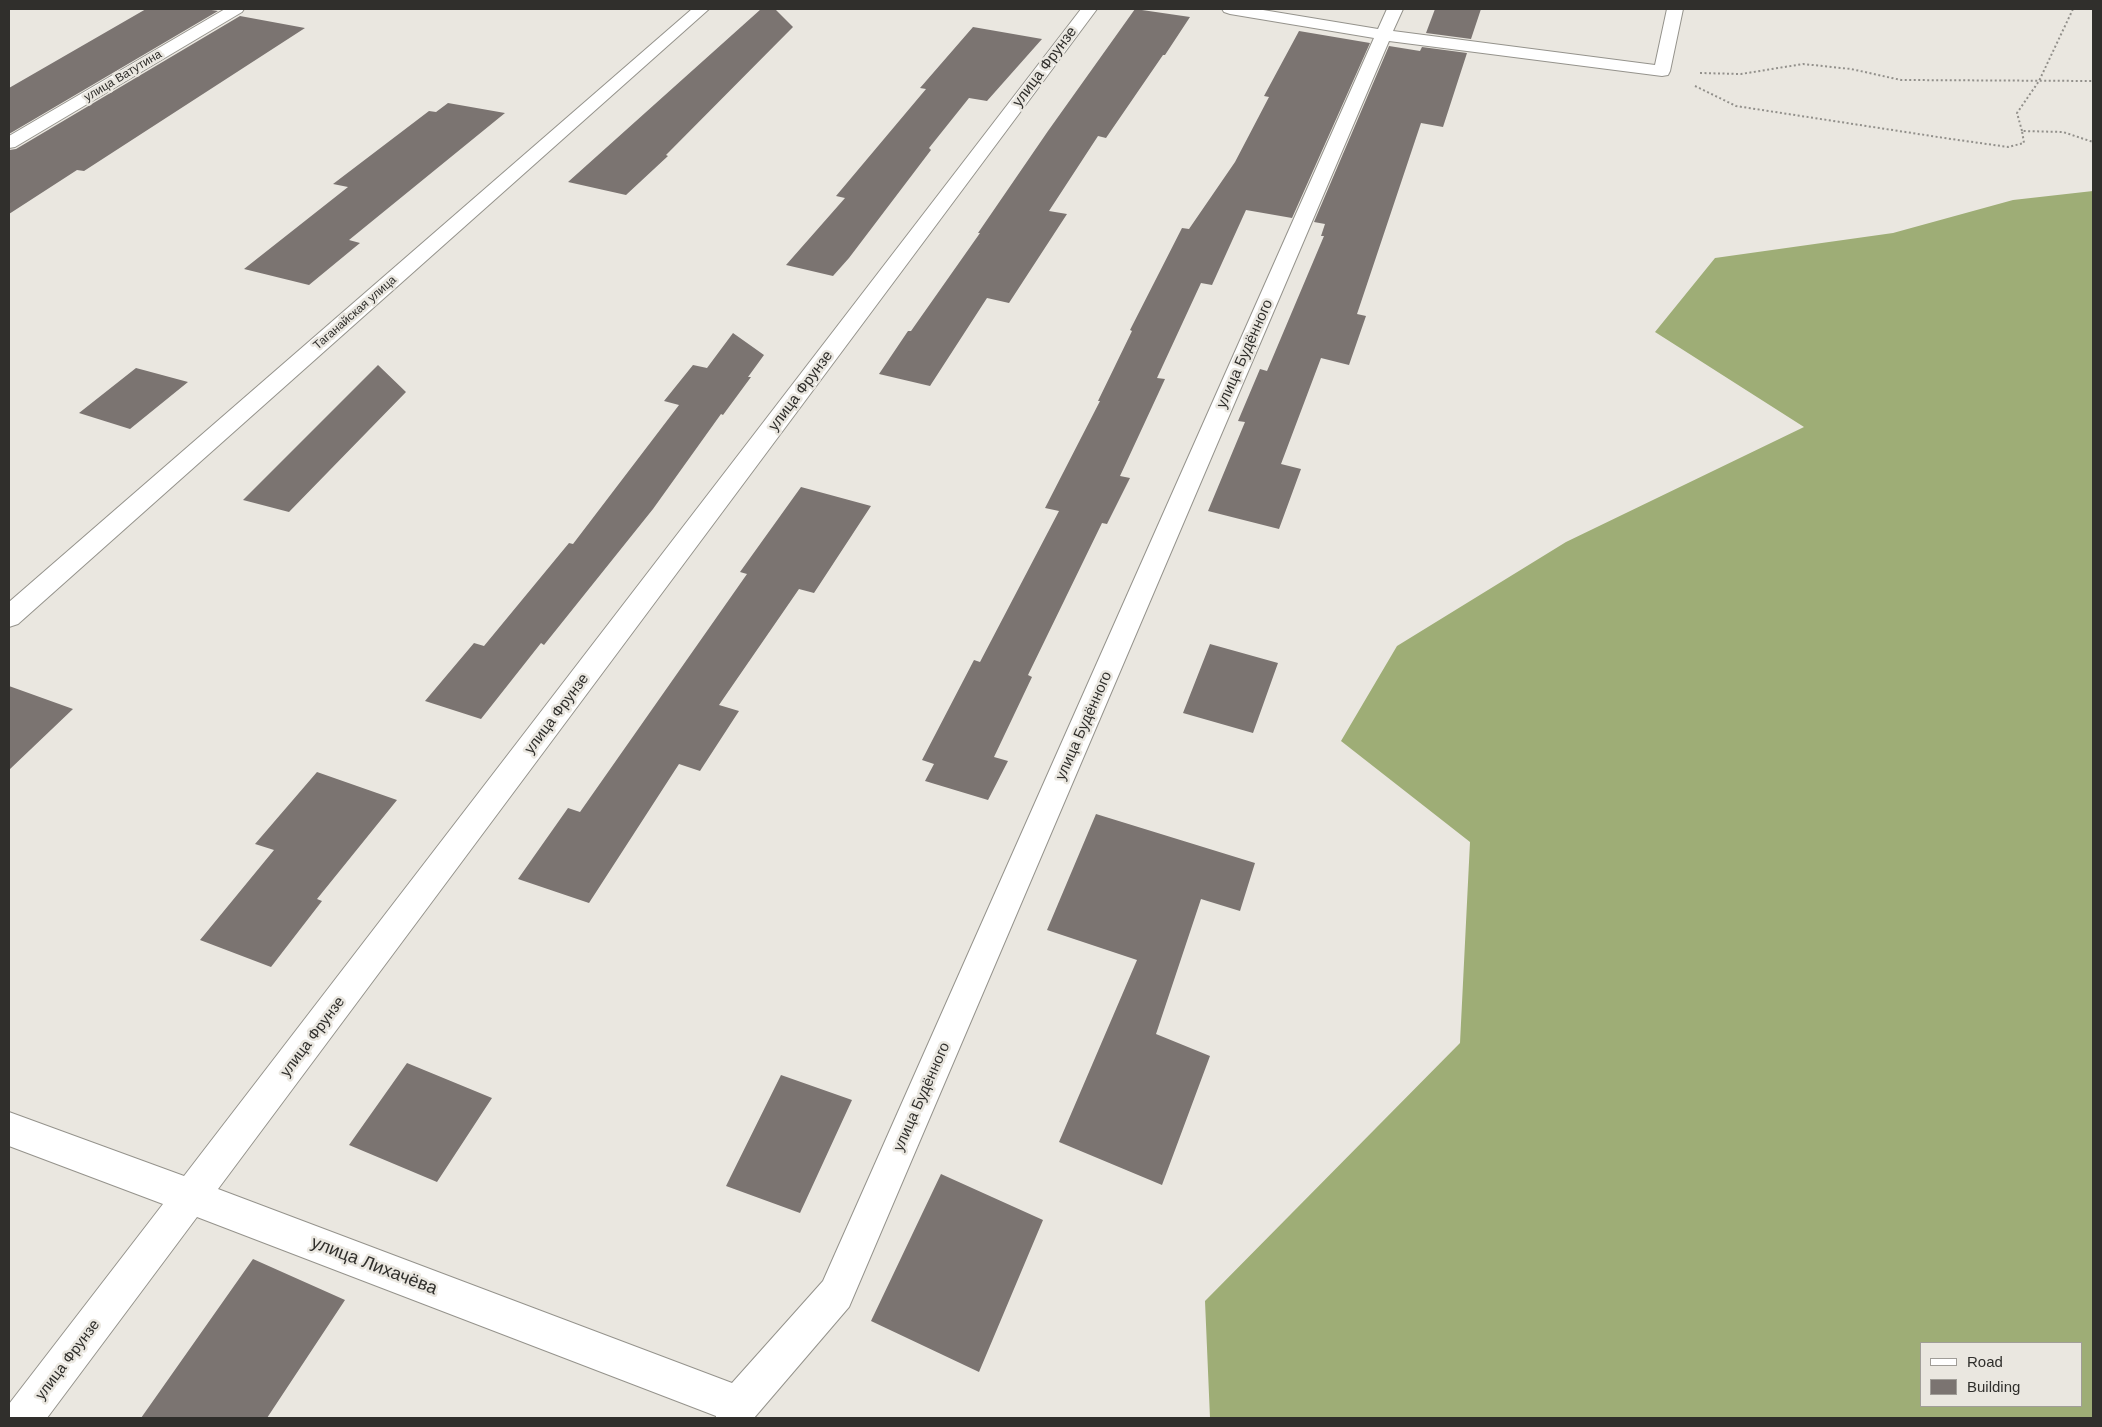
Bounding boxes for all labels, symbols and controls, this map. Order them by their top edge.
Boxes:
street label: улица Фрунзе [1009,23,1081,111]
street label: улица Ватутина [82,47,164,105]
street label: Таганайская улица [311,273,399,353]
street label: улица Будённого [1213,297,1277,411]
street label: улица Фрунзе [765,347,837,435]
street label: улица Будённого [1052,669,1116,783]
street label: улица Фрунзе [521,670,593,758]
street label: улица Фрунзе [277,993,349,1081]
street label: улица Будённого [890,1040,954,1154]
street label: улица Лихачёва [308,1232,440,1300]
street label: улица Фрунзе [32,1316,104,1404]
legend [1920,1342,2082,1407]
text: Road [1967,1353,2003,1370]
text: Building [1967,1378,2020,1395]

